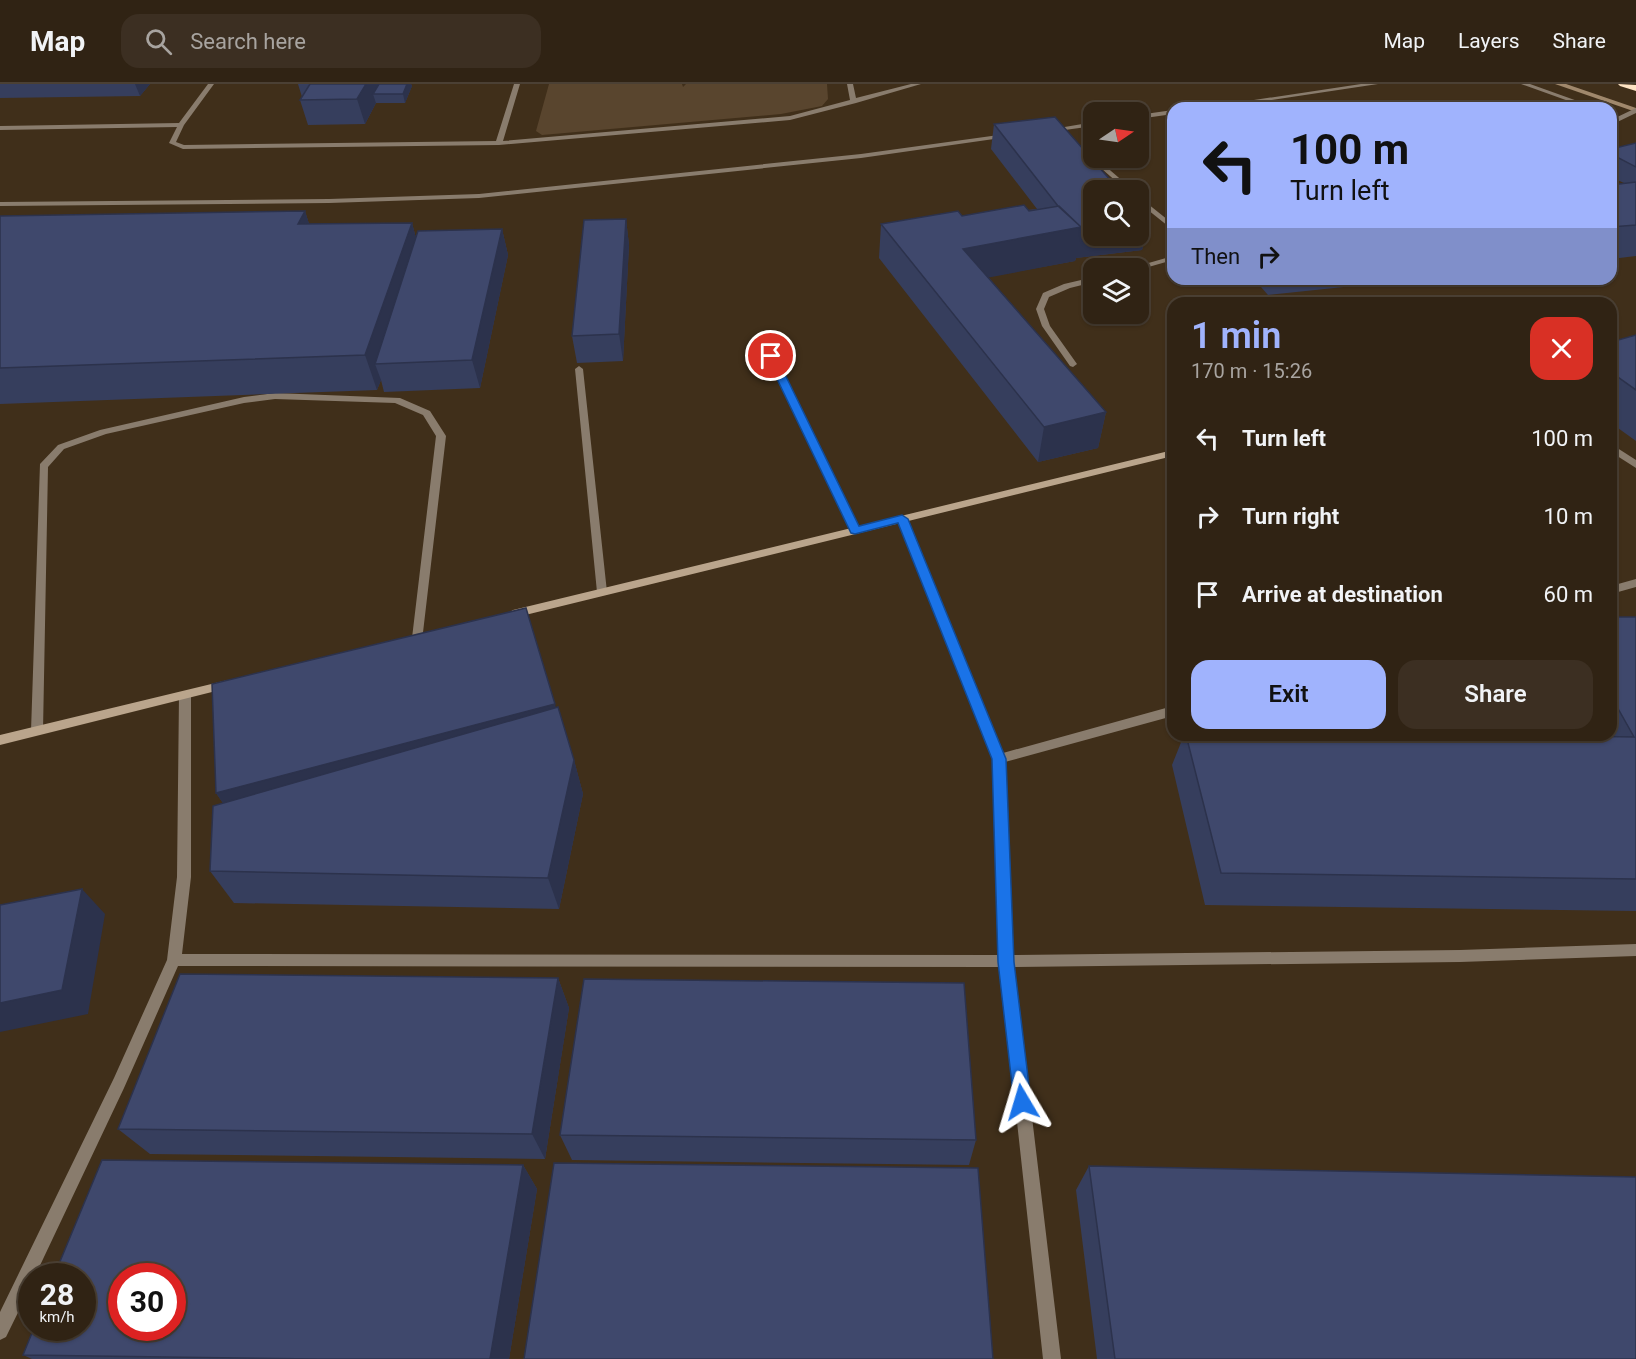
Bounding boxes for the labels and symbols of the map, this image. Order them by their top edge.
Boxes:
north arrow [1083,102,1149,168]
pin [745,330,796,381]
position arrow [990,1070,1054,1134]
speed limit sign: 30 [108,1263,186,1341]

